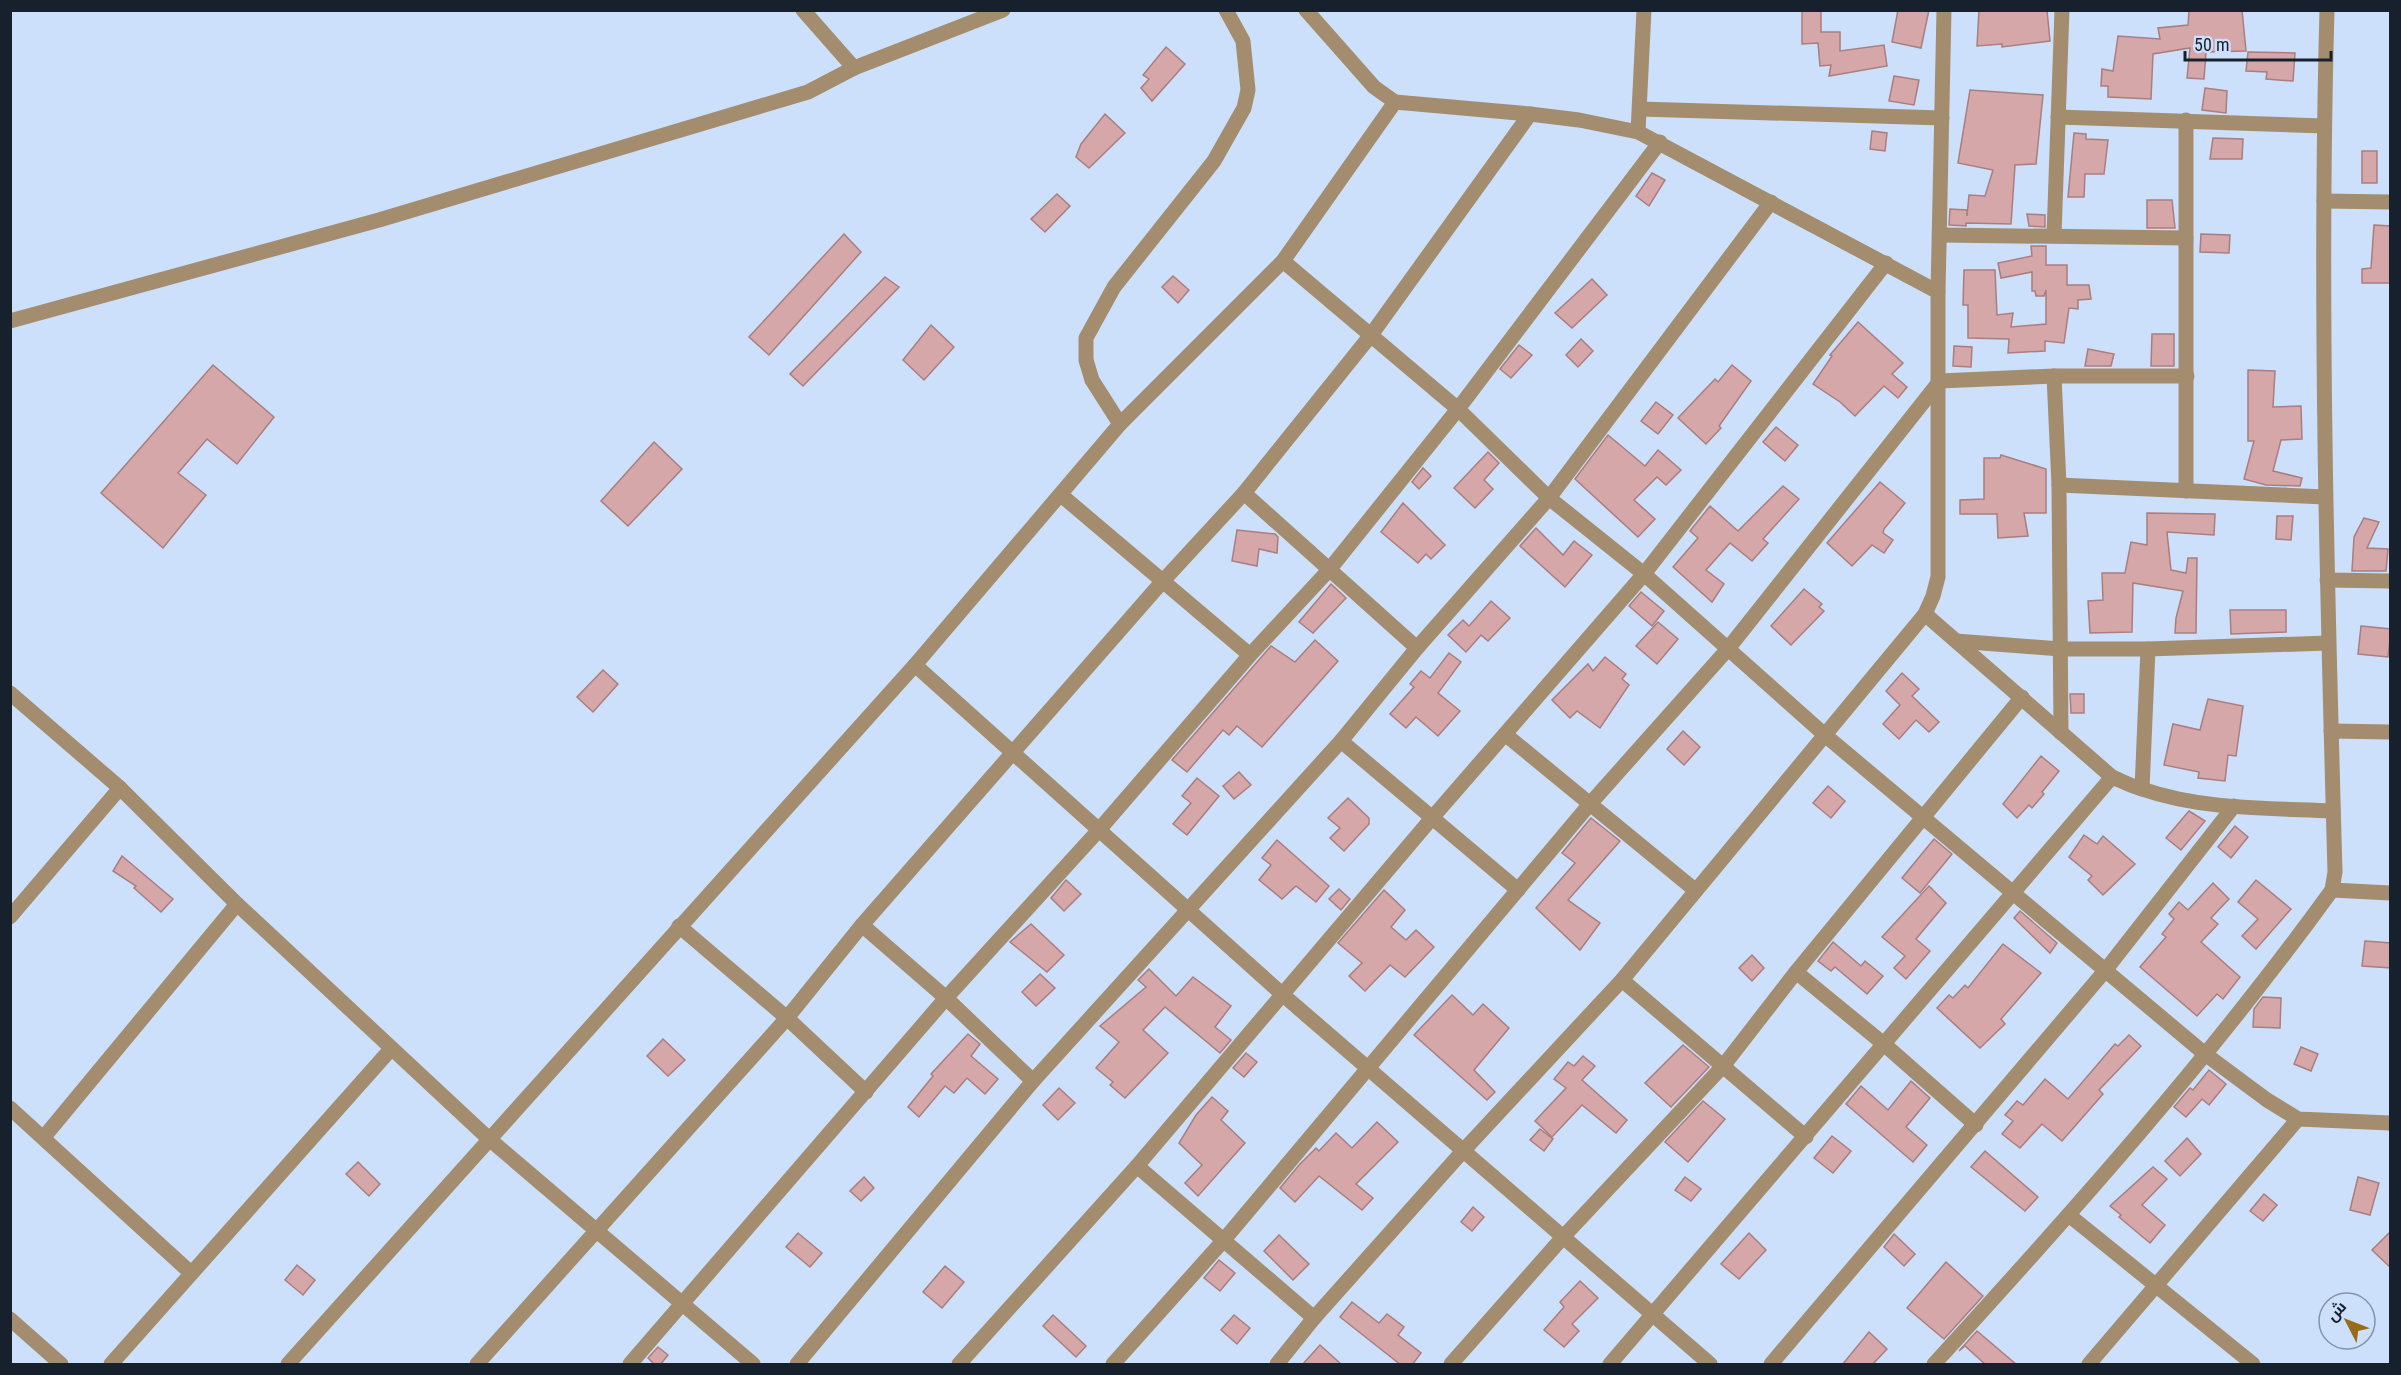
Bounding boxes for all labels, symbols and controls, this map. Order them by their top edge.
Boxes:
scale bar [2185,24,2330,62]
text: 50 m [2194,34,2229,55]
north arrow [2317,1291,2377,1351]
text: ش [2322,1297,2350,1325]

